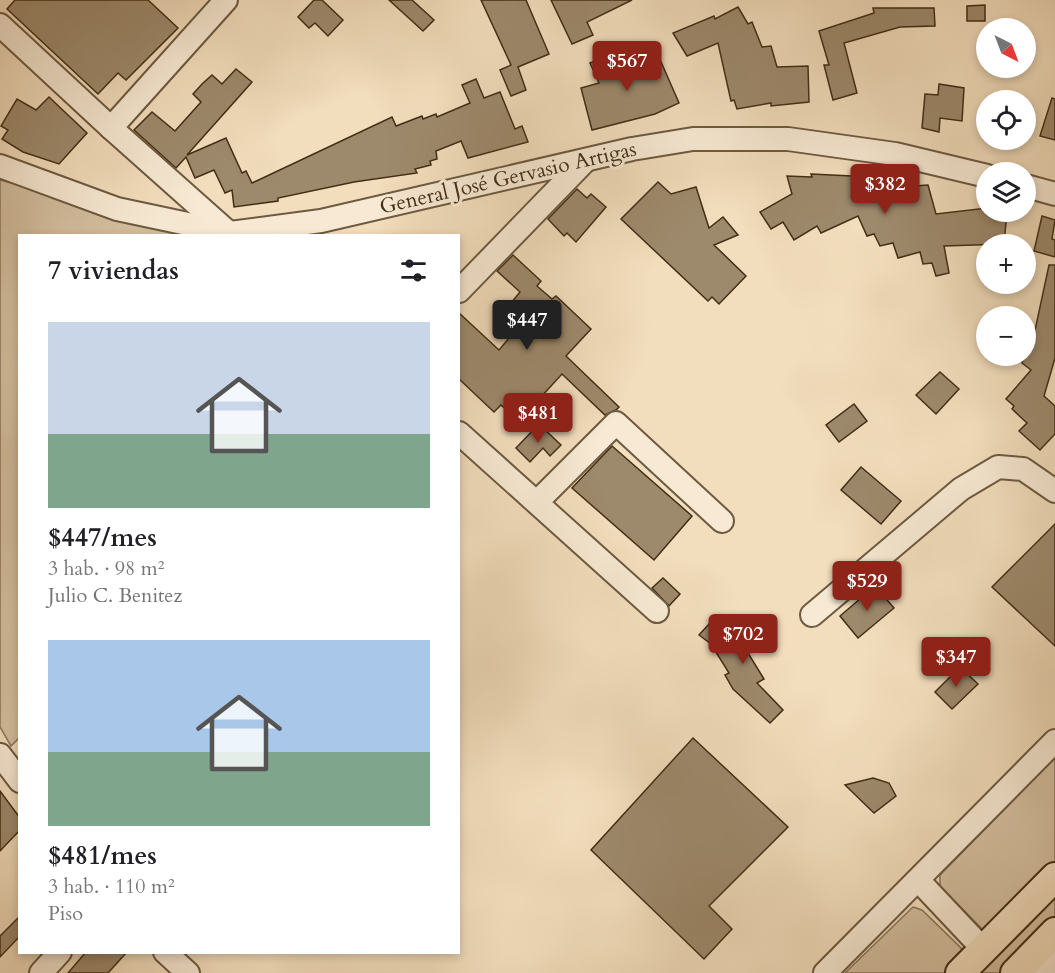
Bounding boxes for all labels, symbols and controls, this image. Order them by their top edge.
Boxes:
north arrow [976,18,1036,78]
map controls [976,18,1036,366]
pin: $567 [591,41,663,92]
text: $567 [607,47,647,74]
button: locate [976,90,1036,150]
street label: General José Gervasio Artigas [377,134,639,222]
button: layers [976,162,1036,222]
pin: $382 [849,164,921,215]
text: $382 [865,170,905,197]
button: + [976,234,1036,294]
text: 7 viviendas [48,253,179,288]
icon: filters [397,254,430,287]
pin: $447 [491,300,563,351]
text: $447 [507,306,547,333]
button: − [976,306,1036,366]
icon: home [185,361,293,469]
pin: $481 [502,393,574,444]
text: $481 [518,399,558,426]
text: $447/mes [48,520,157,555]
text: 3 hab. · 98 m² [48,555,164,582]
pin: $529 [831,561,903,612]
text: $529 [847,567,887,594]
text: Julio C. Benitez [48,582,182,609]
pin: $702 [707,614,779,665]
text: $702 [723,620,763,647]
pin: $347 [920,637,992,688]
text: $347 [936,643,976,670]
icon: home [185,679,293,787]
text: $481/mes [48,838,157,873]
text: 3 hab. · 110 m² [48,873,175,900]
text: Piso [48,900,83,927]

